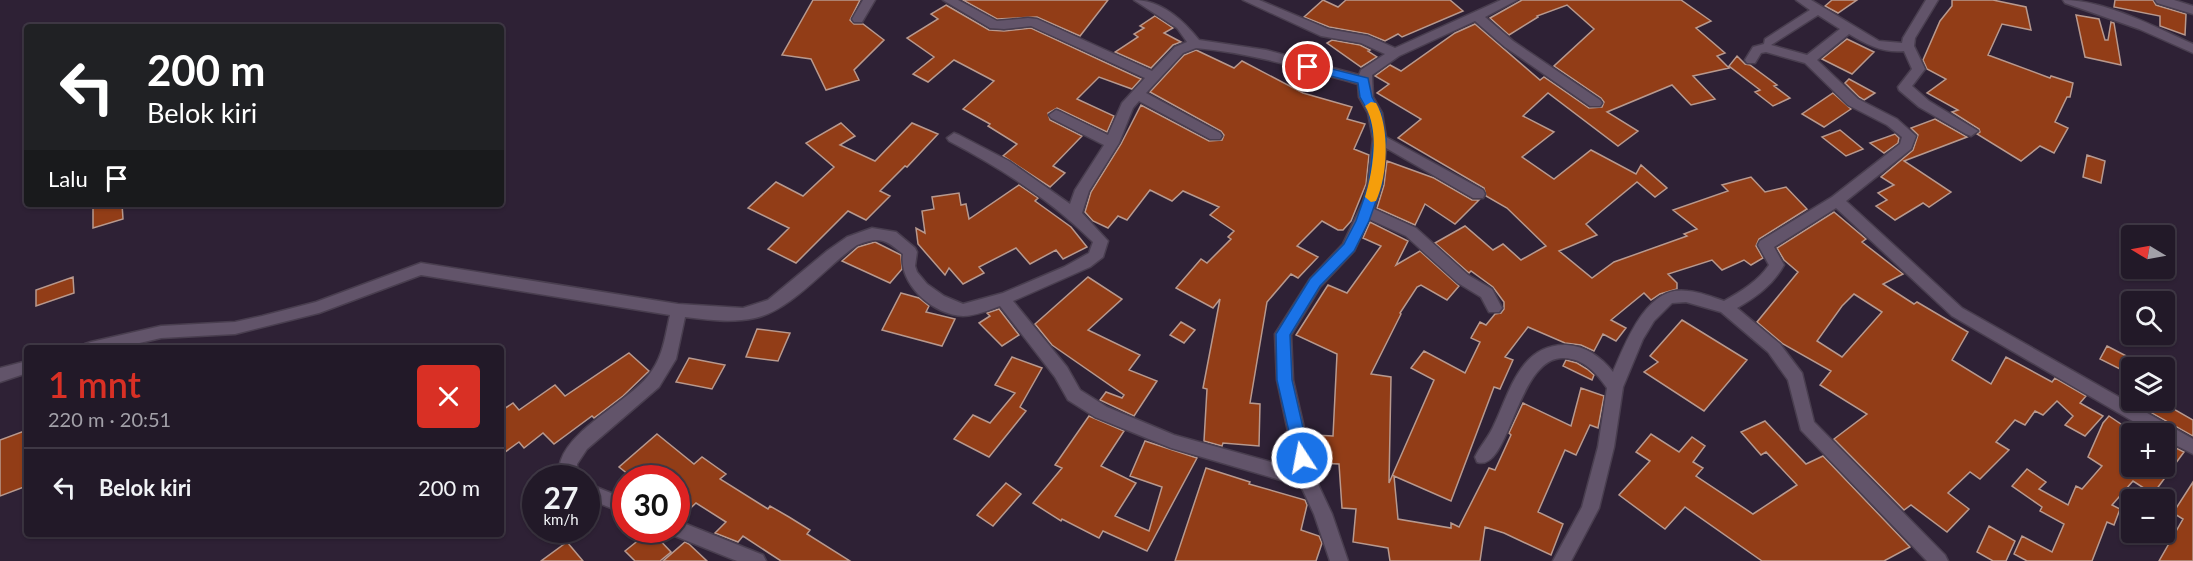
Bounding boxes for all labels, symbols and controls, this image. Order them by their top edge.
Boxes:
pin [1282,41,1333,92]
text: 200 m [147,45,265,95]
icon: left [48,48,126,126]
icon: arrive [1291,50,1324,83]
text: Belok kiri [147,96,257,129]
icon: arrive [100,162,133,195]
text: Lalu [48,165,88,192]
north arrow [2121,225,2175,279]
map controls [2121,225,2175,543]
button: search [2121,291,2175,345]
button: layers [2121,357,2175,411]
text: 1 mnt [48,362,141,406]
button: close [417,365,480,428]
text: 220 m · 20:51 [48,407,171,431]
button: + [2121,423,2175,477]
position arrow [1270,426,1334,490]
speed limit sign: 30 [612,465,690,543]
icon: left [48,471,81,504]
text: Belok kiri [99,474,191,501]
text: 200 m [418,474,480,501]
text: 27 [544,479,578,515]
button: − [2121,489,2175,543]
text: km/h [543,510,579,528]

